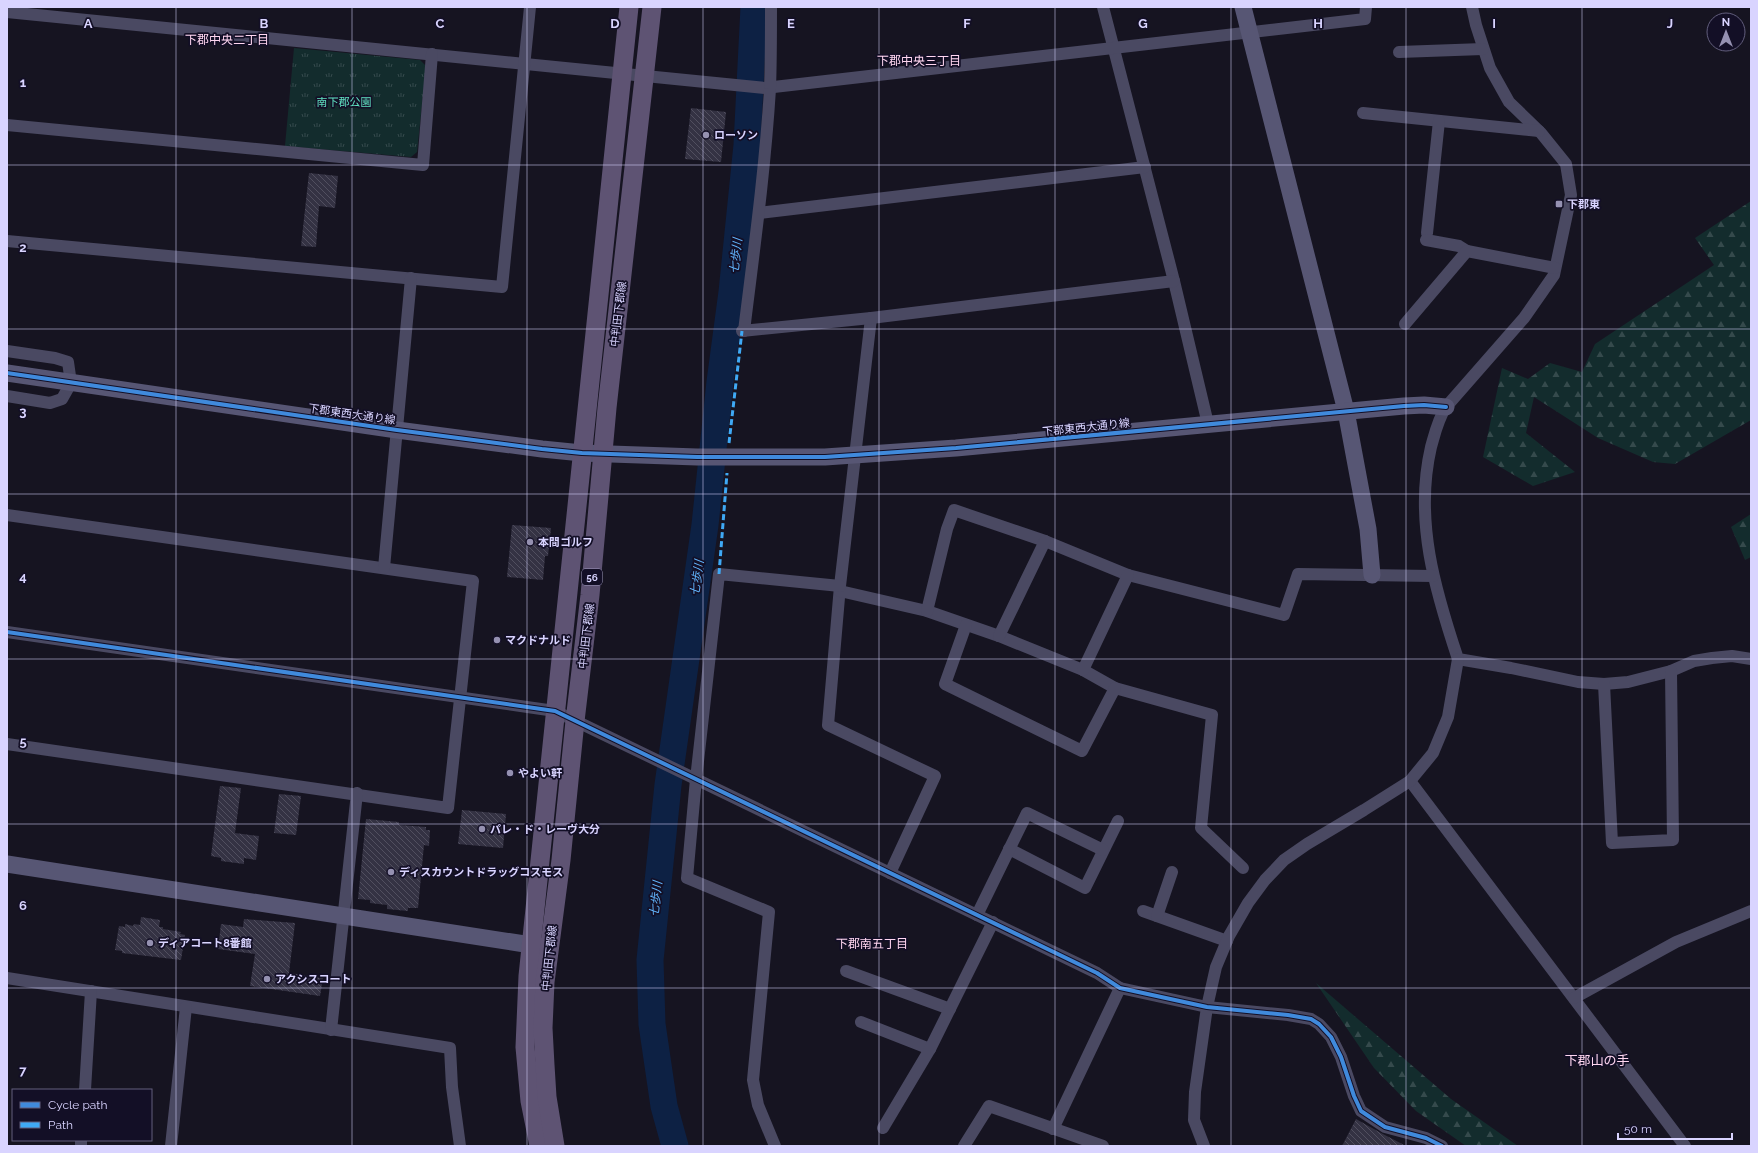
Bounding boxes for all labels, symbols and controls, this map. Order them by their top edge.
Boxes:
north arrow [1706,12,1746,52]
text: A [84,16,93,31]
text: B [260,16,269,31]
text: C [436,16,445,31]
text: D [610,16,620,31]
text: E [787,16,795,31]
text: F [963,16,971,31]
text: G [1138,16,1148,31]
text: H [1313,16,1323,31]
text: I [1492,16,1496,31]
text: J [1667,16,1673,31]
text: N [1722,16,1730,29]
district label: 下郡中央二丁目 [185,33,269,47]
district label: 下郡中央三丁目 [877,54,961,68]
text: 1 [20,75,27,90]
park label: 南下郡公園 [317,96,372,109]
place label: ローソン [714,129,758,142]
marker: ローソン [701,130,711,140]
place label: 下郡東 [1567,198,1600,211]
marker: 下郡東 [1554,199,1564,209]
water label: 七歩川 [727,235,745,275]
text: 2 [19,240,27,255]
street label: 中判田下郡線 [608,281,629,348]
street label: 下郡東西大通り線 [307,402,396,427]
text: 3 [19,404,27,419]
street label: 下郡東西大通り線 [1042,416,1130,439]
place label: 本間ゴルフ [538,536,593,549]
marker: 本間ゴルフ [525,537,535,547]
water label: 七歩川 [688,557,707,597]
text: 4 [19,569,27,584]
road number: 56 [582,569,602,585]
street label: 中判田下郡線 [576,603,597,670]
place label: マクドナルド [505,634,571,647]
marker: マクドナルド [492,635,502,645]
text: 5 [19,734,27,749]
place label: やよい軒 [518,767,562,780]
marker: やよい軒 [505,768,515,778]
place label: パレ・ド・レーヴ大分 [490,823,600,836]
marker: パレ・ド・レーヴ大分 [477,824,487,834]
place label: ディスカウントドラッグコスモス [399,866,563,879]
marker: ディスカウントドラッグコスモス [386,867,396,877]
water label: 七歩川 [647,878,665,918]
text: 6 [19,898,27,913]
street label: 中判田下郡線 [540,925,559,992]
place label: ディアコート8番館 [158,937,252,950]
district label: 下郡南五丁目 [836,937,908,951]
marker: ディアコート8番館 [145,938,155,948]
place label: アクシスコート [275,973,351,986]
marker: アクシスコート [262,974,272,984]
district label: 下郡山の手 [1564,1053,1630,1068]
text: 7 [19,1063,27,1078]
legend [12,1089,152,1141]
text: Cycle path [48,1098,107,1112]
scale bar [1618,1115,1732,1141]
text: Path [48,1118,73,1132]
text: 50 m [1624,1122,1652,1136]

